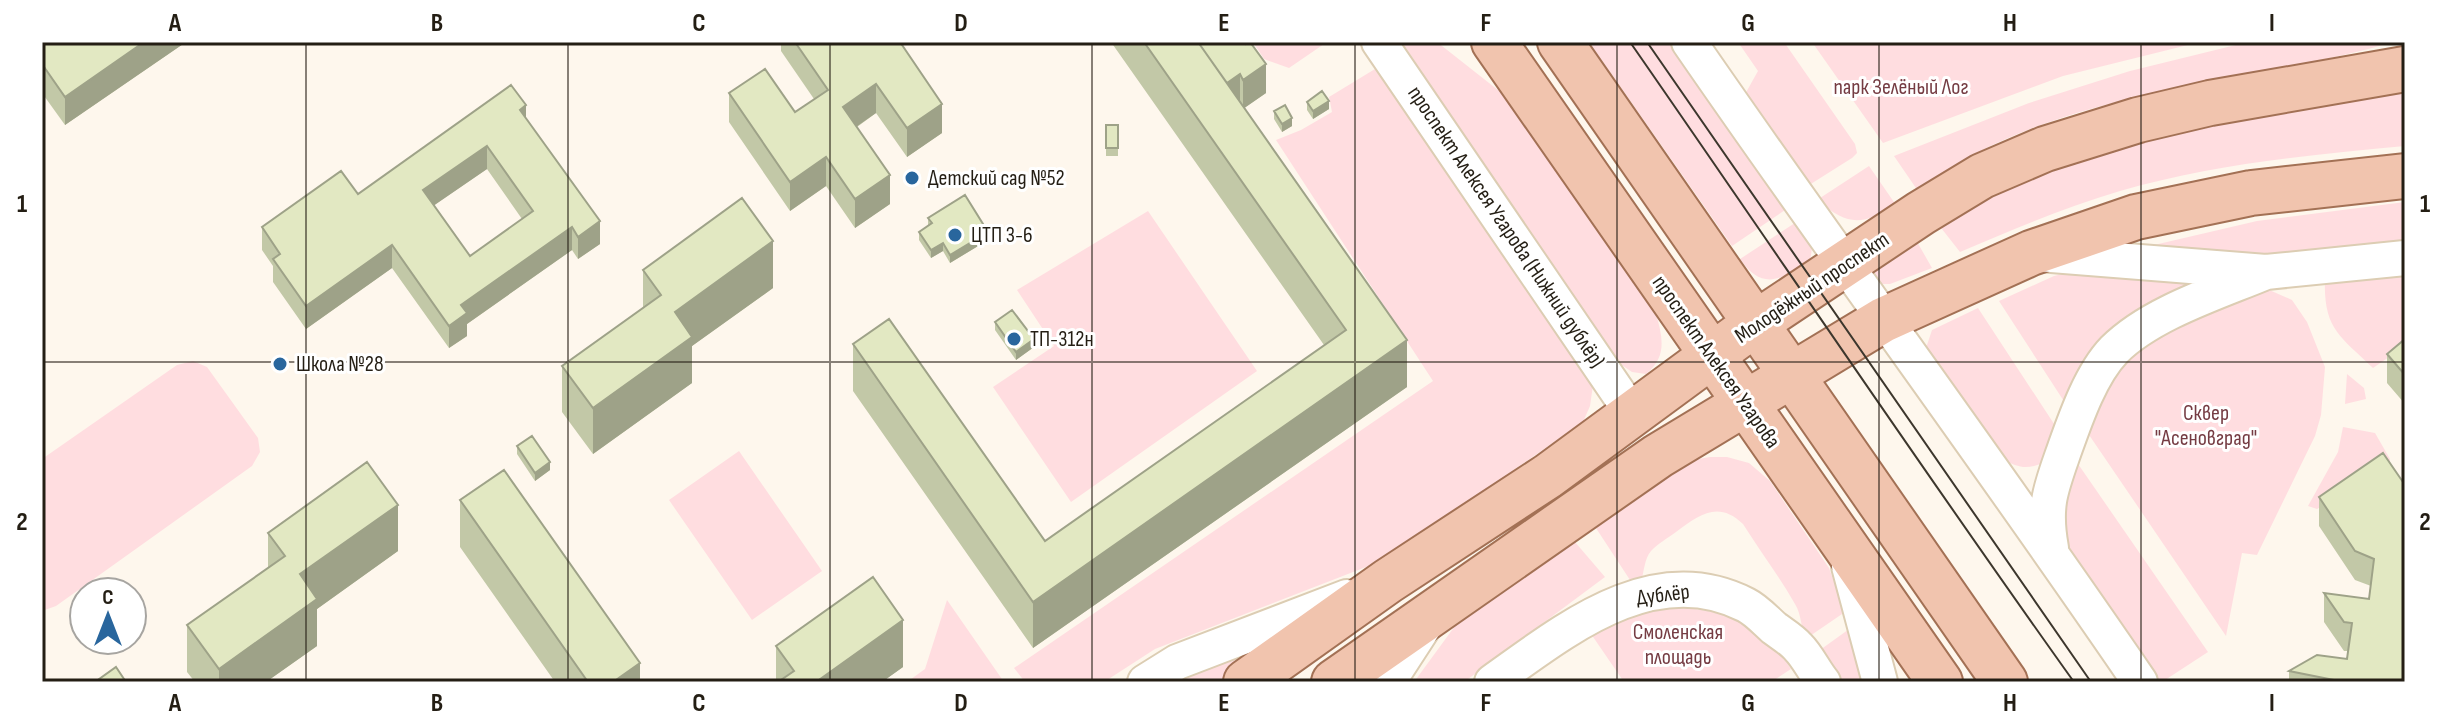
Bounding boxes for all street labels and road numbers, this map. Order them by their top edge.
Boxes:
street label: проспект Алексея Угарова (Нижний дублёр) [1401,81,1611,373]
street label: Молодёжный проспект [1730,226,1894,350]
street label: проспект Алексея Угарова [1646,270,1786,454]
street label: Дублёр [1635,578,1691,612]

